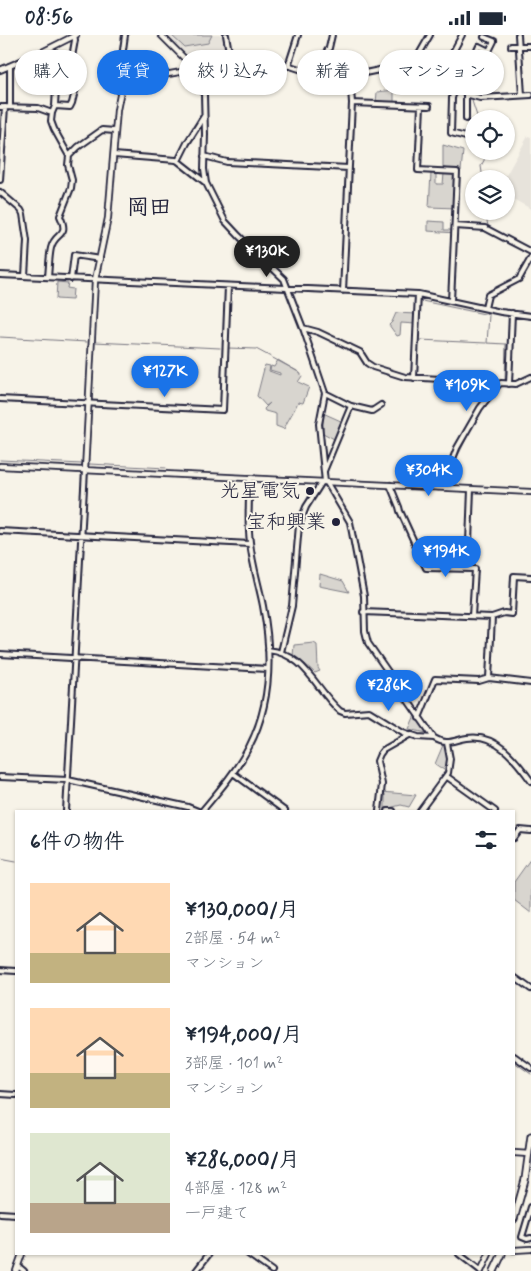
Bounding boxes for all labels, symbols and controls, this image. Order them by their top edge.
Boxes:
text: 08:56 [25,5,73,30]
chip: 購入 [15,50,87,95]
chip: 賃貸 [97,50,169,95]
chip: 絞り込み [179,50,287,95]
chip: 新着 [297,50,369,95]
chip: マンション [379,50,504,95]
map controls [465,110,515,220]
button: locate [465,110,515,160]
button: layers [465,170,515,220]
district label: 岡田 [127,194,171,222]
pin: ¥130K [232,235,302,278]
text: ¥130K [245,241,289,262]
pin: ¥127K [130,355,200,398]
text: ¥127K [142,361,188,382]
pin: ¥109K [432,369,502,412]
text: ¥109K [444,375,490,396]
pin: ¥304K [394,455,464,497]
text: ¥304K [406,460,452,481]
place label: 光星電気 [220,478,300,505]
marker: 光星電気 [304,485,316,497]
place label: 宝和興業 [246,509,326,536]
marker: 宝和興業 [330,516,342,528]
pin: ¥194K [411,535,481,578]
text: ¥194K [423,541,469,562]
pin: ¥286K [354,669,424,712]
text: ¥286K [367,675,411,696]
icon: filters [472,826,500,854]
text: 6件の物件 [30,828,125,856]
text: ¥130,000/月 [185,896,299,924]
icon: home [70,903,130,963]
text: 2部屋 · 54 m² [185,928,281,949]
text: マンション [185,953,264,974]
text: ¥194,000/月 [185,1021,302,1049]
icon: home [70,1028,130,1088]
text: 3部屋 · 101 m² [185,1053,283,1074]
text: マンション [185,1078,264,1099]
text: ¥286,000/月 [185,1146,300,1174]
icon: home [70,1153,130,1213]
text: 4部屋 · 128 m² [185,1178,287,1199]
text: 一戸建て [185,1203,249,1224]

